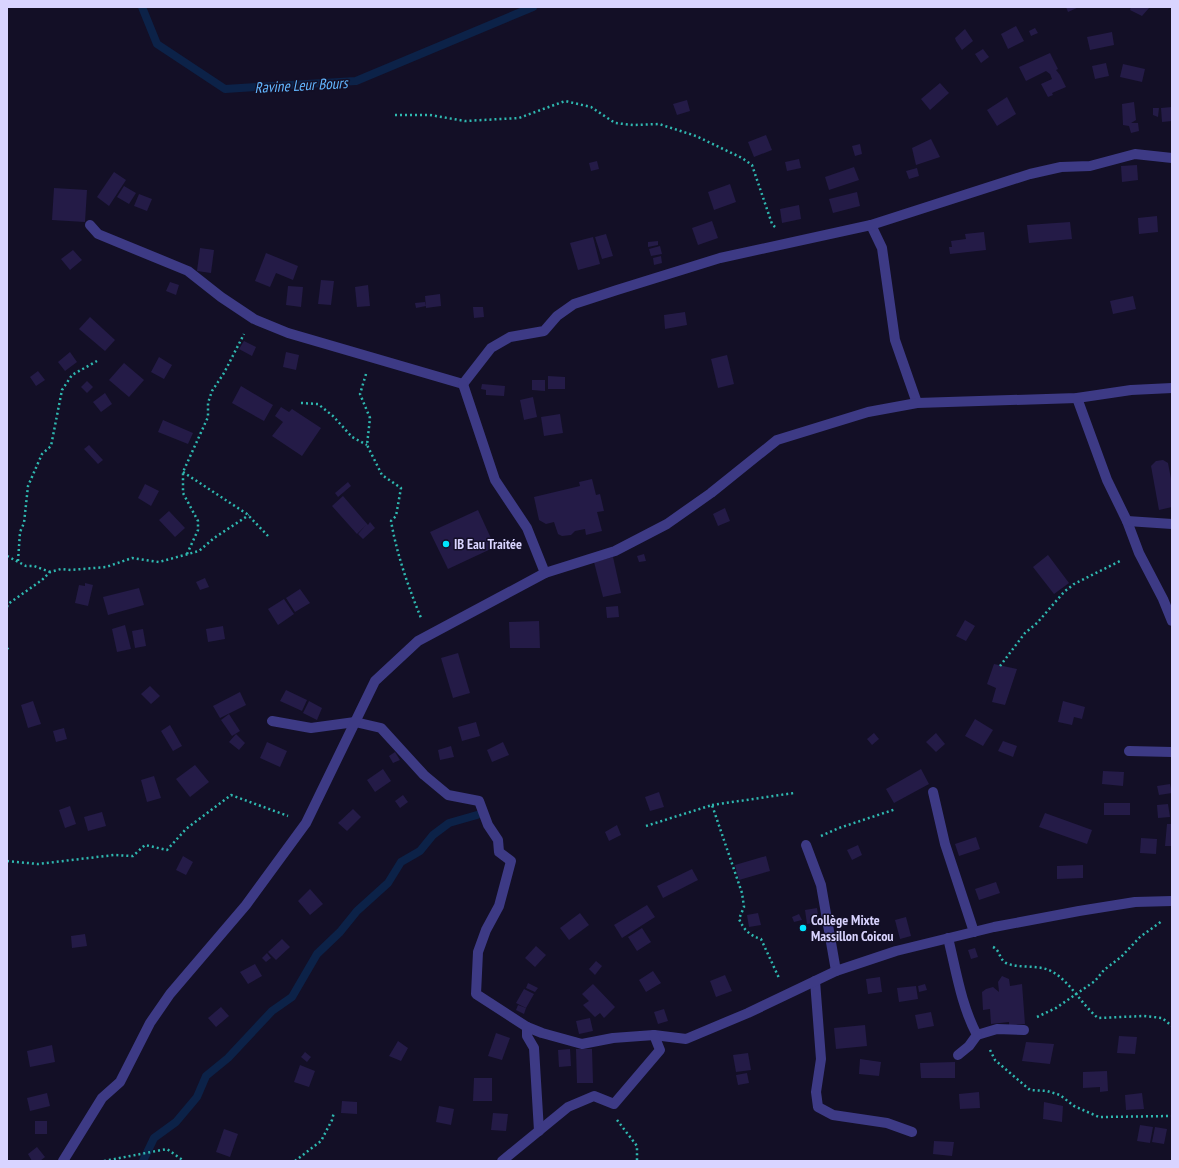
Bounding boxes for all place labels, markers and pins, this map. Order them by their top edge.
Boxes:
place label: IB Eau Traitée [454,535,522,553]
marker: IB Eau Traitée [441,539,451,549]
place label: Collège Mixte Massillon Coicou [811,911,894,945]
marker: Collège Mixte Massillon Coicou [798,923,808,933]

